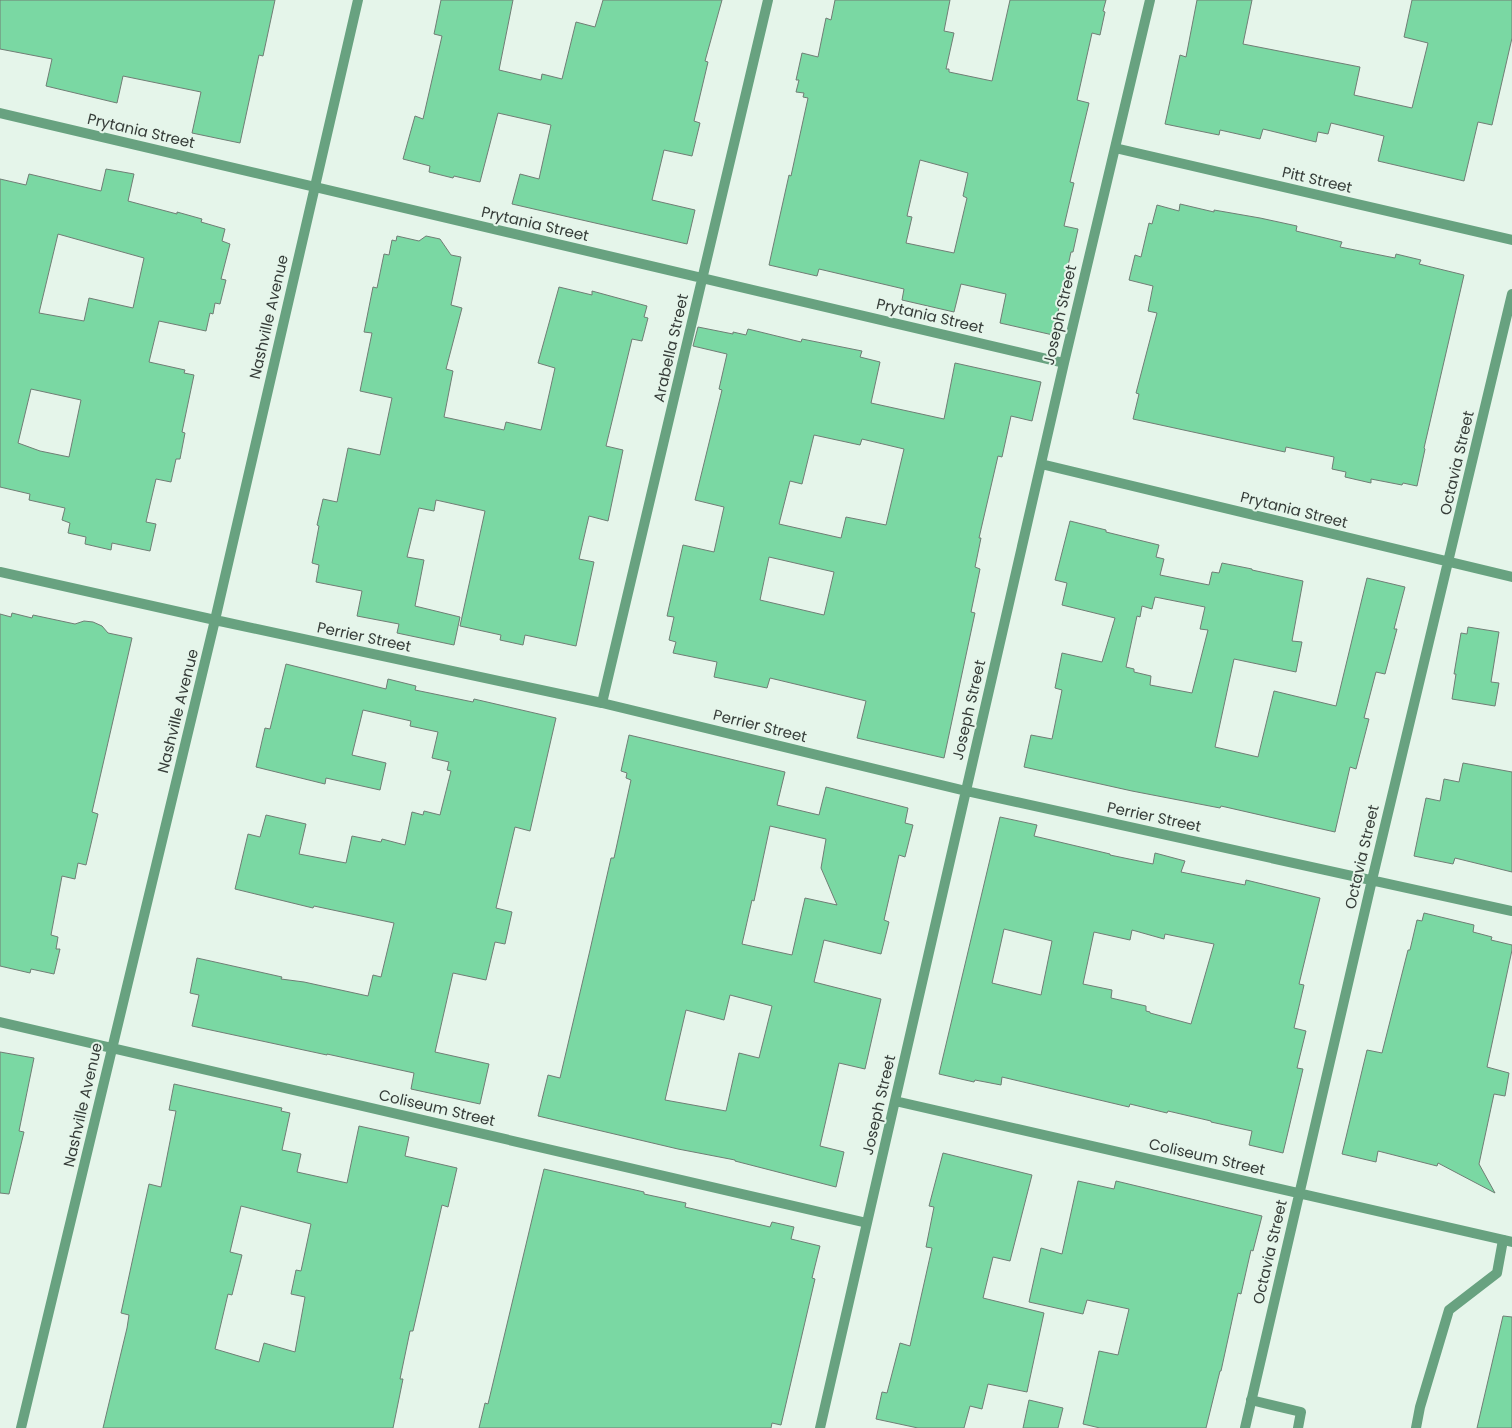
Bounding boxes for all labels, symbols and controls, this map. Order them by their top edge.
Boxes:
street label: Prytania Street [85,108,197,153]
street label: Pitt Street [1280,161,1354,198]
street label: Prytania Street [479,201,591,246]
street label: Nashville Avenue [244,253,293,381]
street label: Joseph Street [1038,263,1081,367]
street label: Arabella Street [648,292,693,404]
street label: Prytania Street [874,293,986,338]
street label: Octavia Street [1434,409,1479,517]
street label: Prytania Street [1238,486,1350,533]
street label: Perrier Street [315,616,413,657]
street label: Nashville Avenue [152,647,203,775]
street label: Joseph Street [947,658,990,762]
street label: Perrier Street [711,704,809,747]
street label: Perrier Street [1105,796,1203,837]
street label: Octavia Street [1339,803,1384,911]
street label: Nashville Avenue [58,1041,107,1169]
street label: Joseph Street [857,1053,900,1157]
street label: Coliseum Street [377,1084,497,1131]
street label: Coliseum Street [1147,1133,1267,1180]
street label: Octavia Street [1247,1198,1292,1306]

